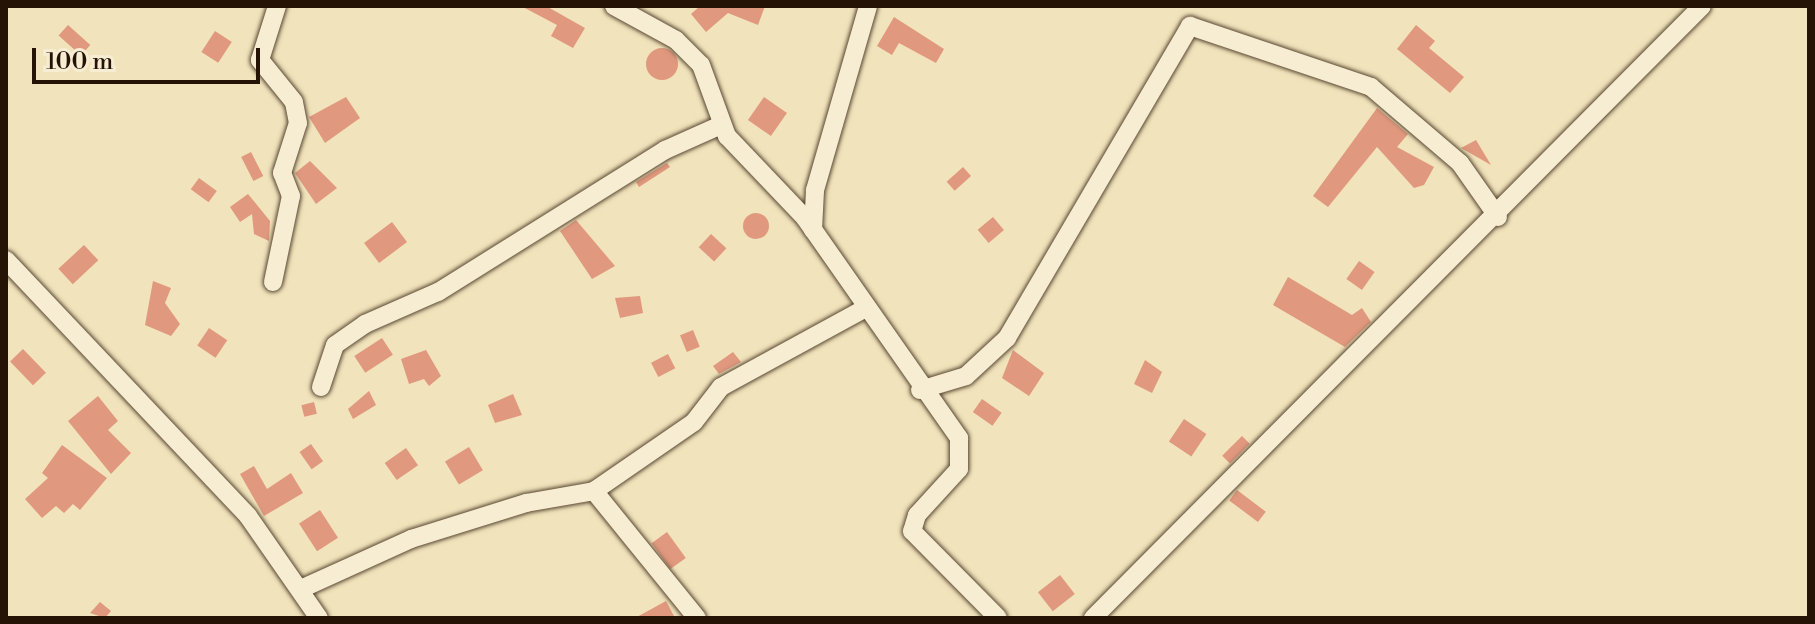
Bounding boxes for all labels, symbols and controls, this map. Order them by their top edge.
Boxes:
scale bar [36,32,264,82]
text: 100 m [46,47,113,77]

